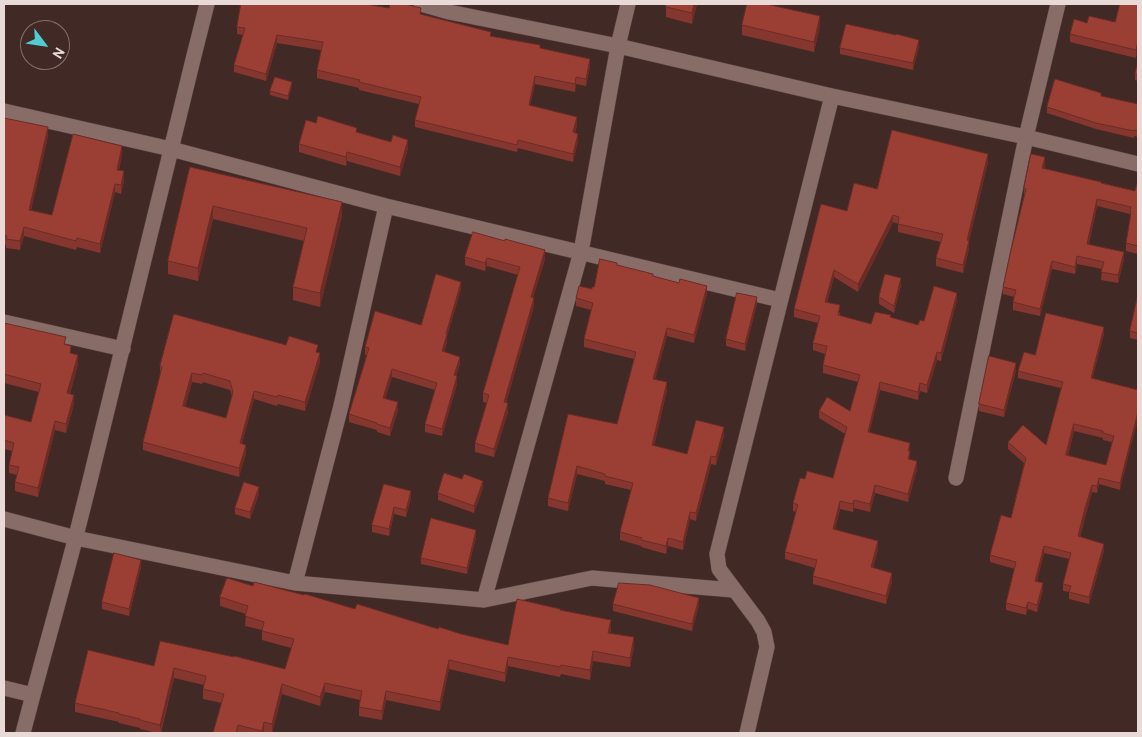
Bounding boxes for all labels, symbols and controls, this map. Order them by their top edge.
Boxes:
north arrow [20,20,70,70]
text: N [48,44,67,61]

